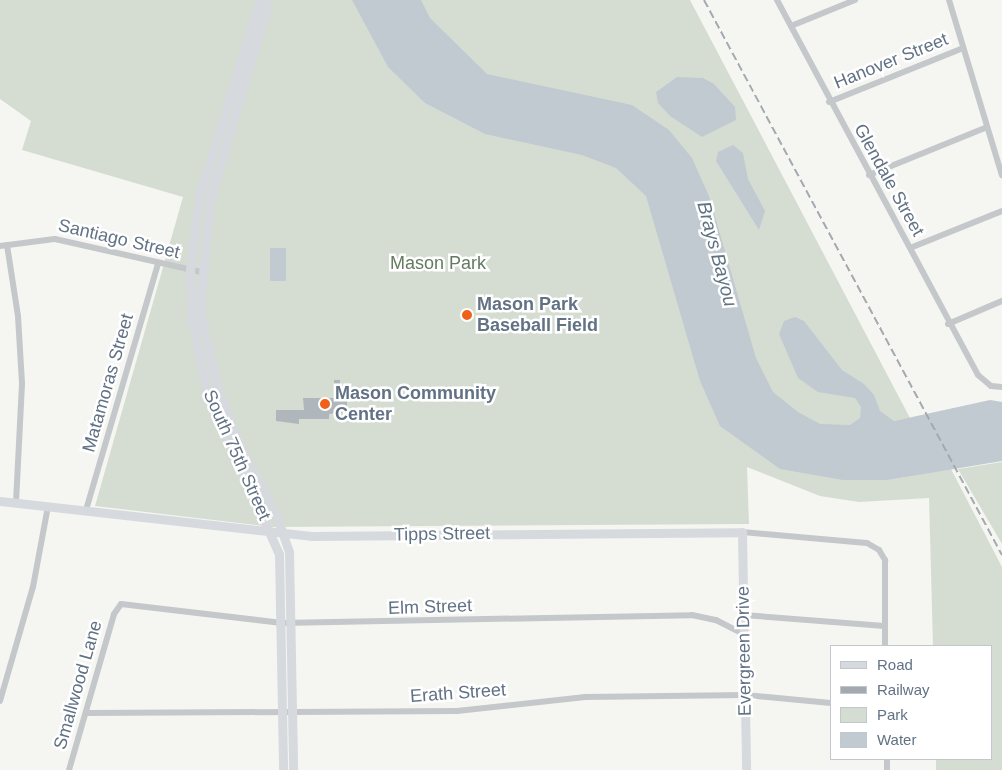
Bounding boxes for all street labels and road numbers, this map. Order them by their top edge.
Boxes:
street label: Hanover Street [831,28,951,94]
street label: Glendale Street [849,120,929,240]
street label: Santiago Street [56,215,182,263]
street label: Matamoras Street [78,311,138,455]
street label: South 75th Street [199,387,275,523]
street label: Tipps Street [394,522,490,546]
street label: Evergreen Drive [732,586,756,716]
street label: Elm Street [388,595,472,619]
street label: Smallwood Lane [49,618,107,752]
street label: Erath Street [409,679,507,707]

